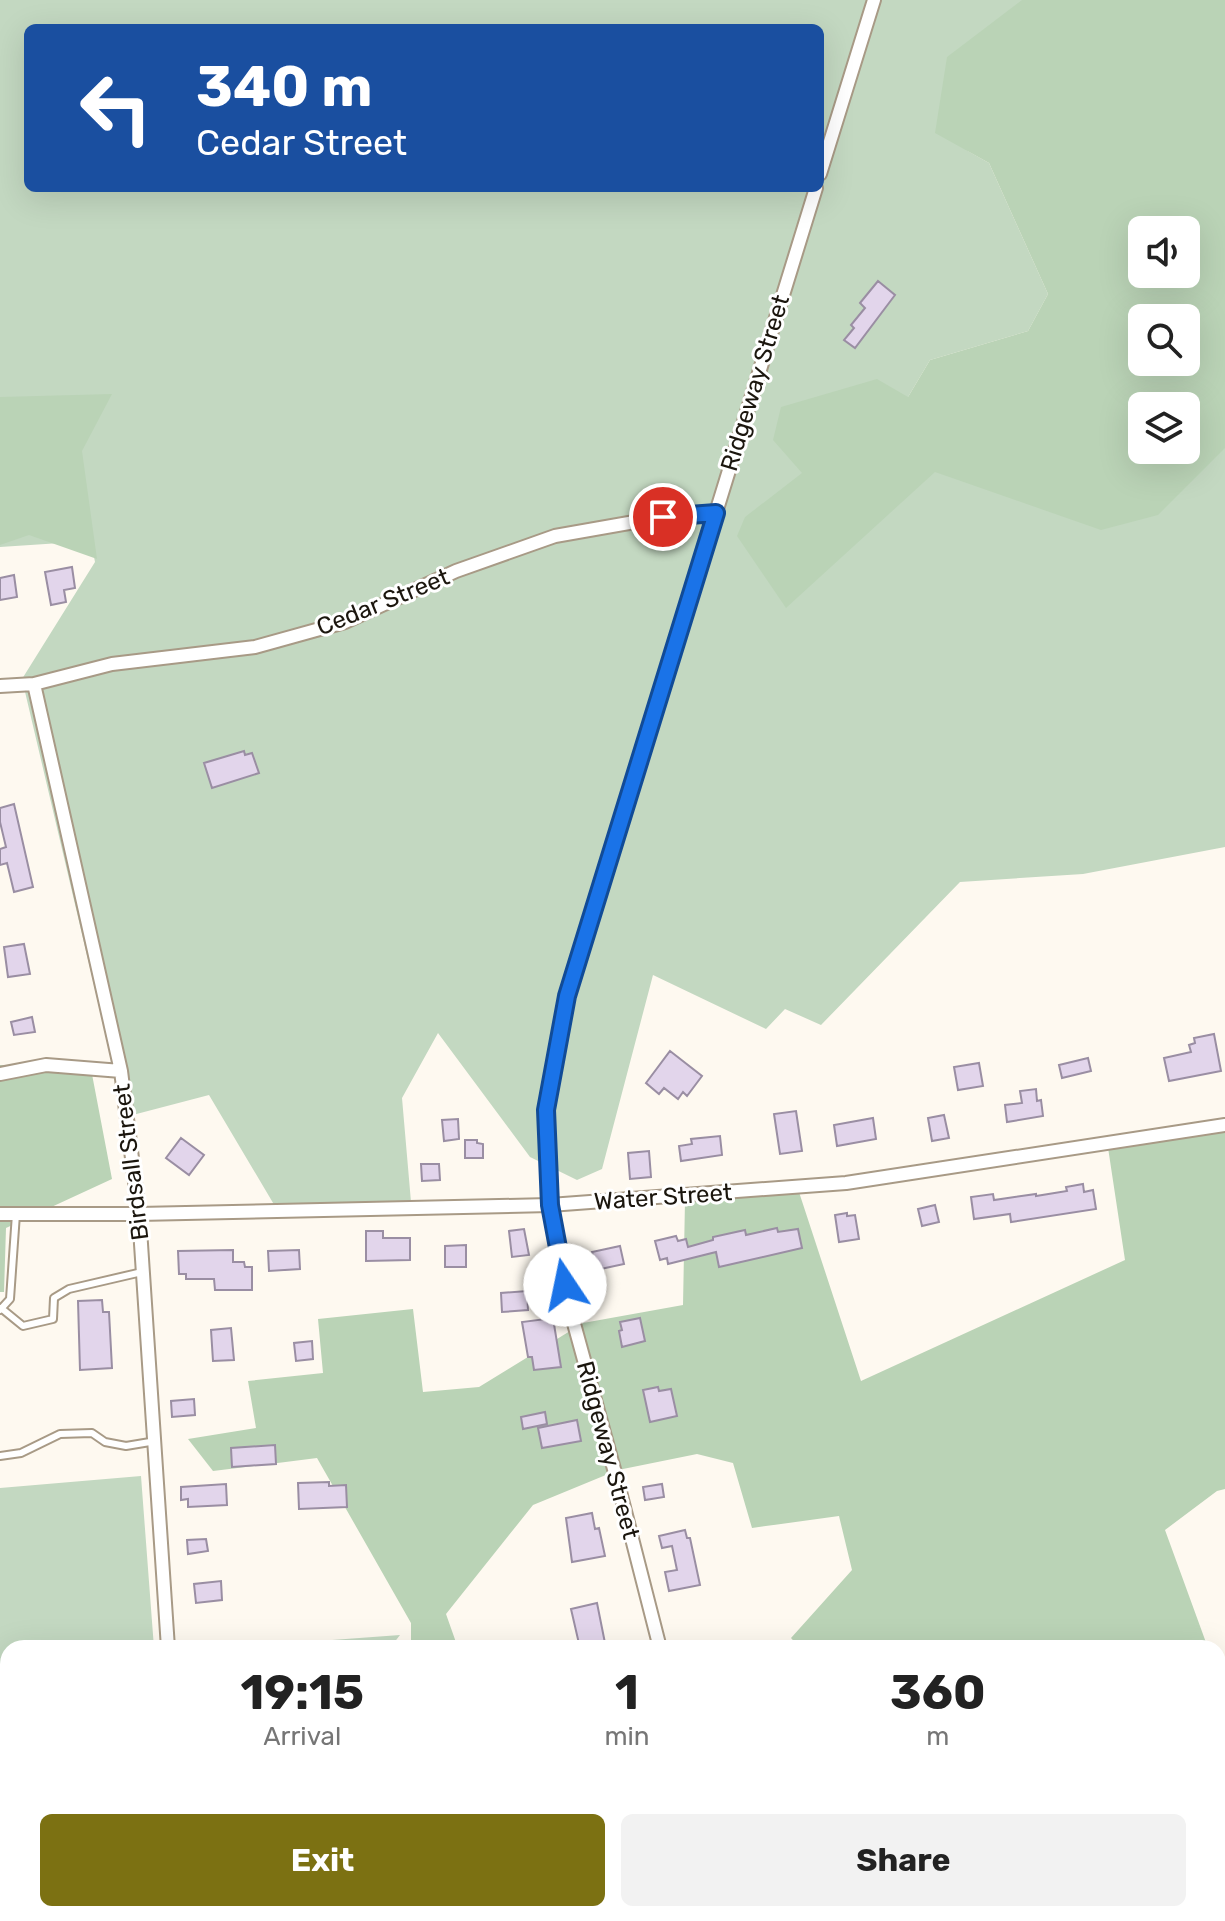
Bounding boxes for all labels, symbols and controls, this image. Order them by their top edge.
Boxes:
text: 340 m [196,54,372,120]
icon: left [64,56,168,160]
text: Cedar Street [196,121,407,164]
map controls [1128,216,1200,464]
button: sound [1128,216,1200,288]
street label: Ridgeway Street [715,291,795,475]
button: search [1128,304,1200,376]
button: layers [1128,392,1200,464]
pin [629,483,697,551]
icon: arrive [641,495,685,539]
street label: Cedar Street [312,563,454,641]
street label: Birdsall Street [108,1082,154,1242]
street label: Water Street [593,1178,733,1216]
position arrow [523,1243,607,1327]
street label: Ridgeway Street [571,1358,645,1542]
text: 19:15 [240,1664,364,1721]
text: 1 [615,1664,639,1721]
text: 360 [890,1664,986,1721]
text: Arrival [263,1721,341,1752]
text: min [604,1721,650,1752]
text: m [926,1721,949,1752]
button: Exit [40,1814,605,1906]
button: Share [621,1814,1186,1906]

